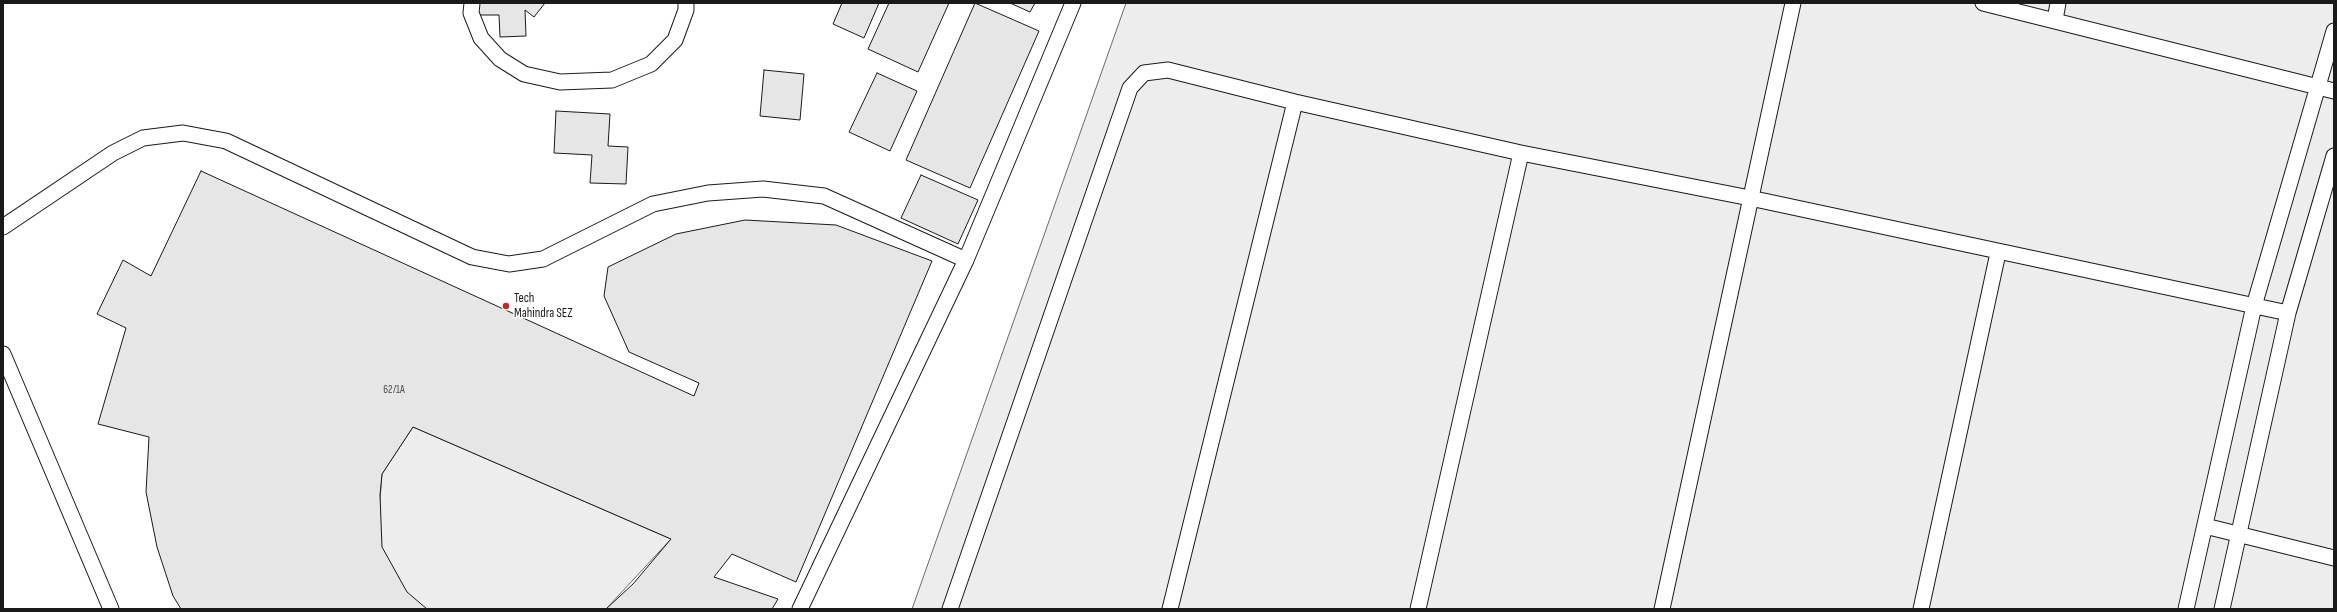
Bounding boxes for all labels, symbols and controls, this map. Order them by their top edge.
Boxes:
place label: Tech Mahindra SEZ [514,291,573,322]
marker: Tech Mahindra SEZ [501,301,511,311]
house number: 62/1A [383,383,405,397]

